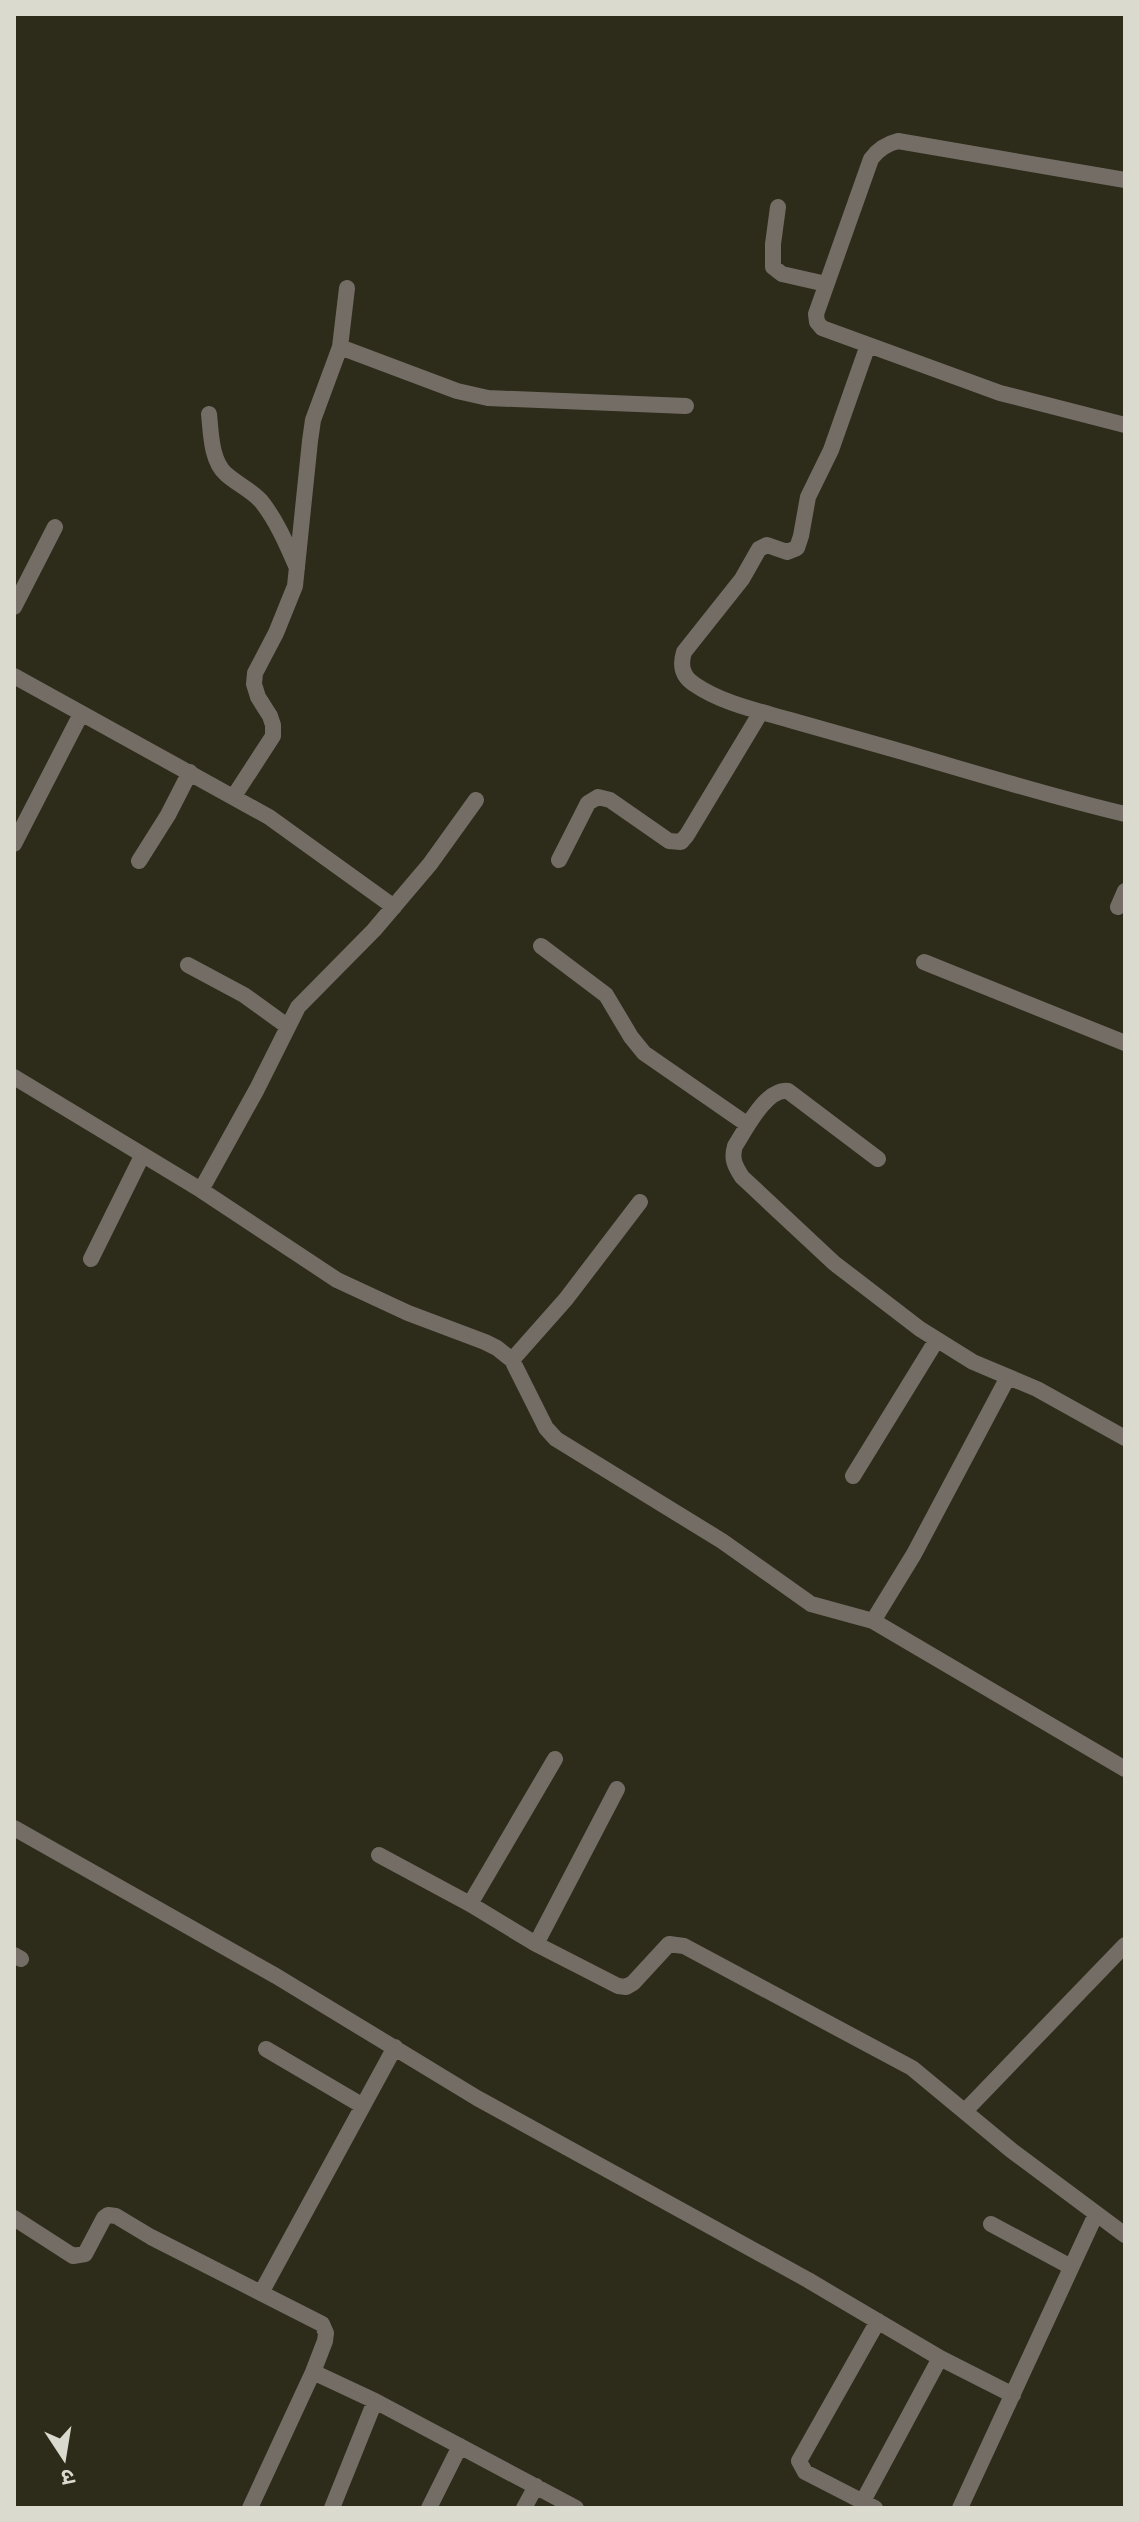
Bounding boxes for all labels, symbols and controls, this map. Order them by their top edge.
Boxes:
north arrow [24,2418,104,2498]
text: उ [58,2464,77,2492]

